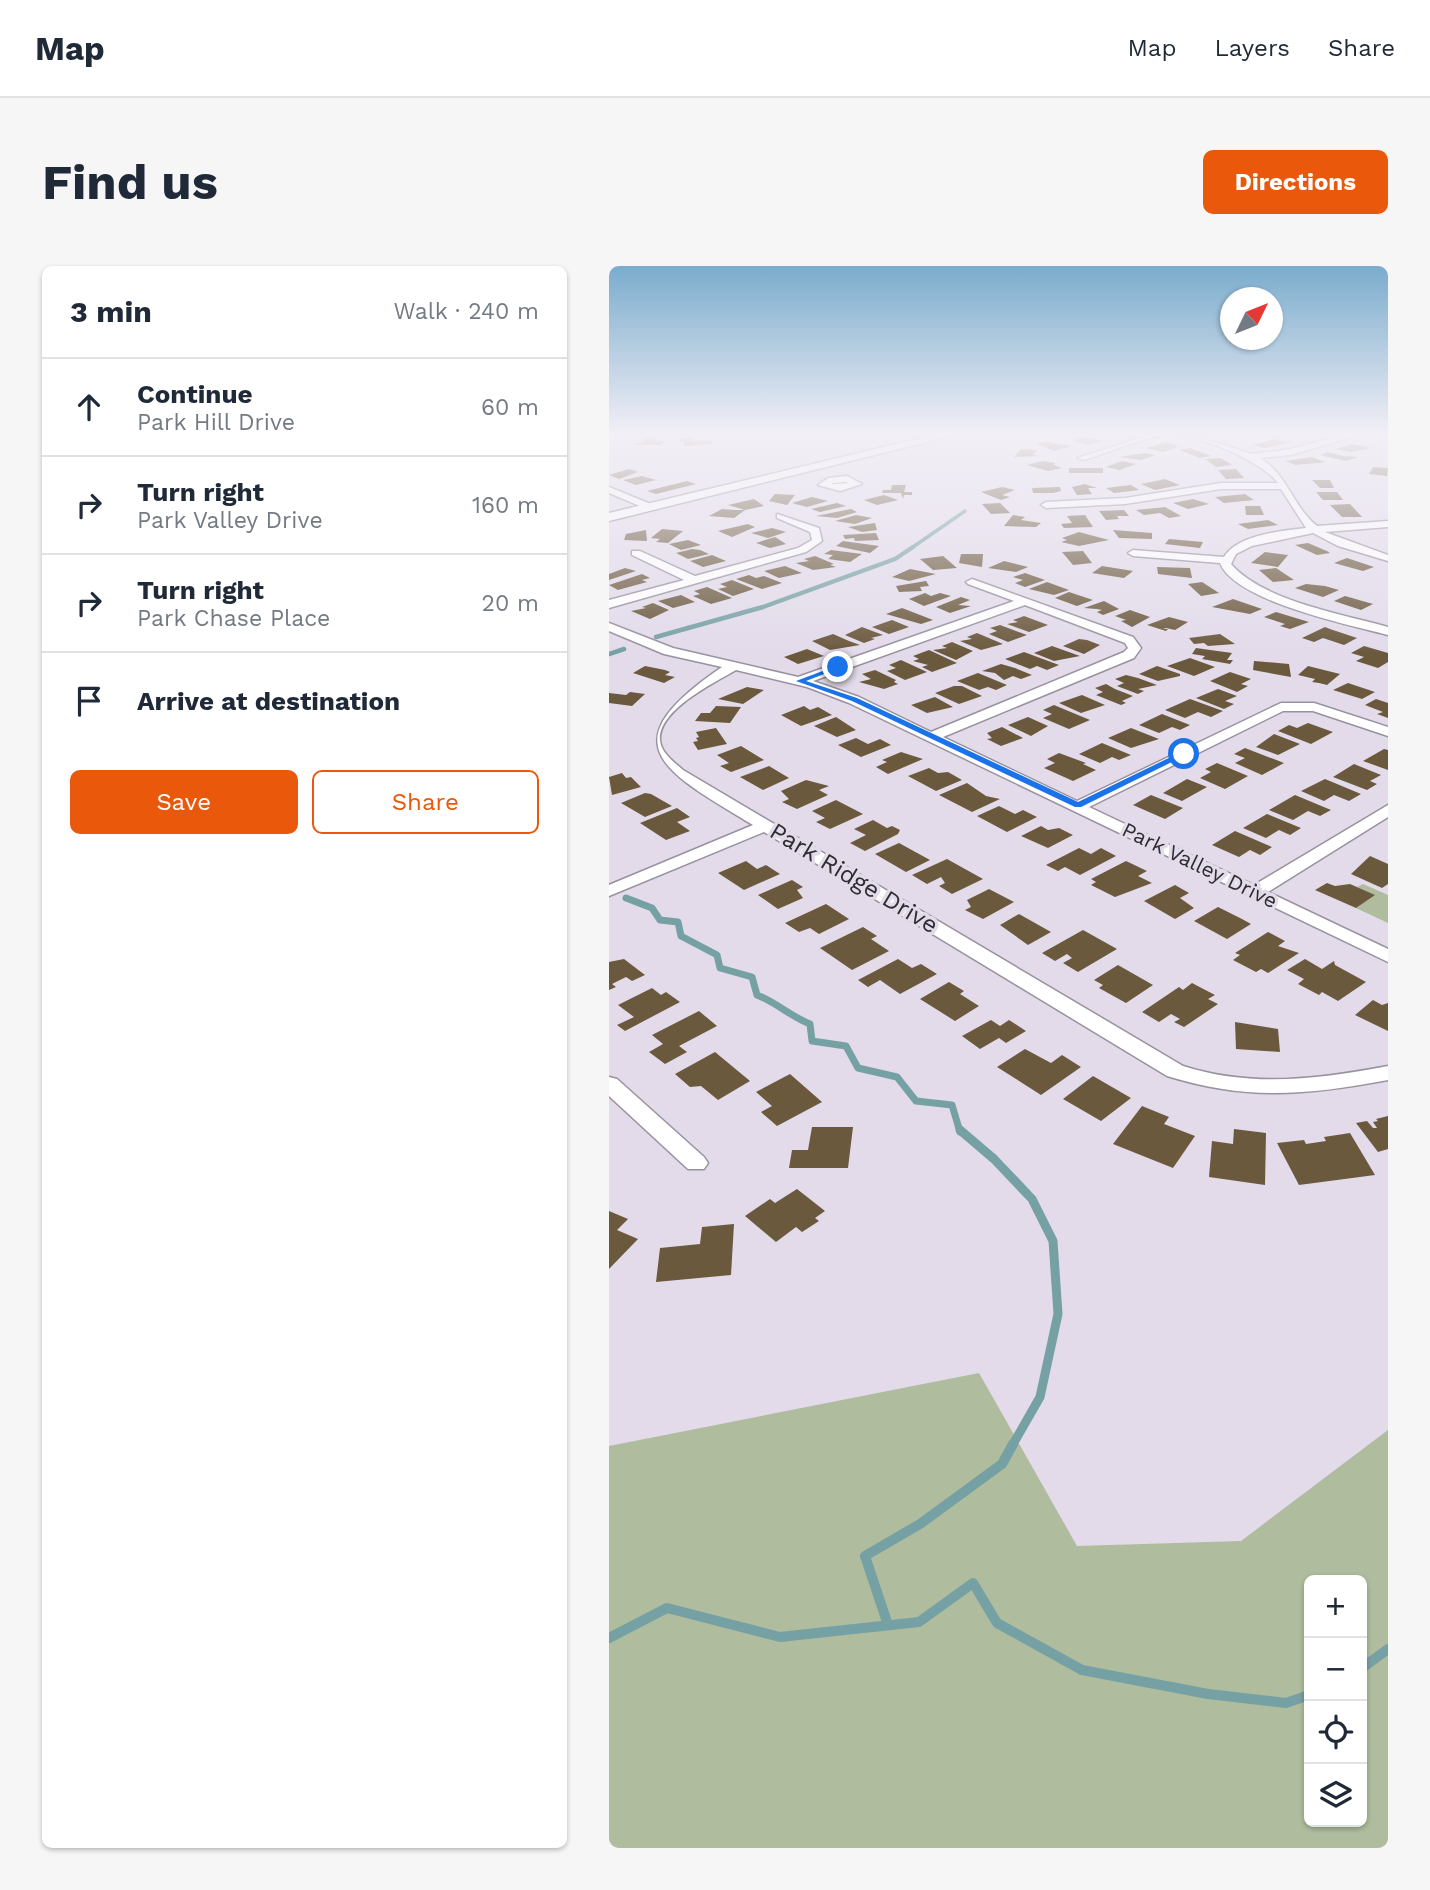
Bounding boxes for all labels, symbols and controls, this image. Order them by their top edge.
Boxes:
text: Map [35,29,105,68]
text: Map [1128,34,1176,62]
text: Layers [1214,34,1290,62]
text: Share [1328,34,1395,62]
button: Directions [1203,150,1388,214]
text: Find us [42,153,218,211]
north arrow [1220,287,1283,350]
text: 3 min [70,294,152,329]
text: Walk · 240 m [394,298,539,325]
text: Continue [137,379,253,409]
icon: ahead [70,388,108,426]
text: 60 m [481,394,539,421]
text: Park Hill Drive [137,409,295,436]
text: Turn right [137,477,264,507]
icon: right [70,486,108,524]
text: 160 m [472,492,539,519]
text: Park Valley Drive [137,507,323,534]
text: Turn right [137,575,264,605]
icon: right [70,584,108,622]
text: 20 m [482,590,539,617]
text: Park Chase Place [137,605,330,632]
route end [822,651,853,682]
icon: arrive [70,682,108,720]
text: Arrive at destination [137,686,400,716]
route start [1168,738,1199,769]
button: Save [70,770,298,834]
button: Share [312,770,539,834]
street label: Park Ridge Drive [765,817,943,939]
street label: Park Valley Drive [1118,817,1282,913]
map controls [1304,1575,1367,1827]
button: + [1304,1575,1367,1638]
button: − [1304,1638,1367,1701]
button: locate [1304,1701,1367,1764]
button: layers [1304,1764,1367,1827]

